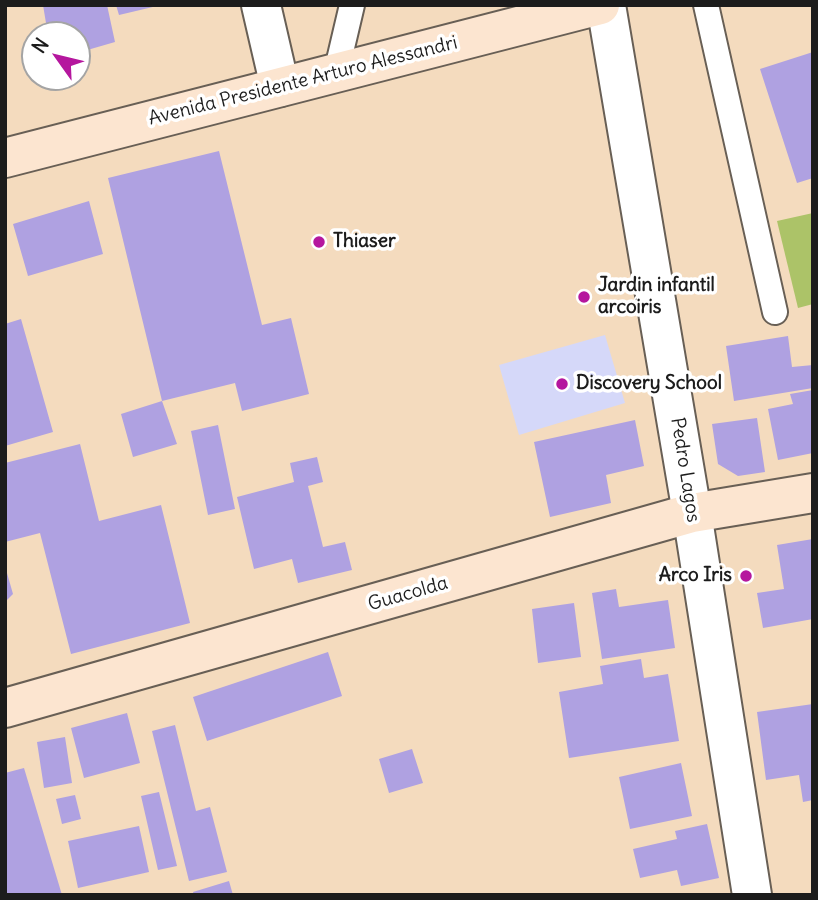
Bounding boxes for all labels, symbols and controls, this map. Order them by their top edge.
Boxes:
north arrow [21,21,91,91]
street label: Avenida Presidente Arturo Alessandri [146,32,460,130]
text: N [27,33,54,58]
place label: Thiaser [333,231,396,253]
marker: Thiaser [311,234,327,250]
place label: Jardin infantil arcoiris [598,275,715,319]
marker: Jardin infantil arcoiris [576,289,592,305]
place label: Discovery School [576,373,722,395]
marker: Discovery School [554,376,570,392]
street label: Pedro Lagos [665,416,705,524]
place label: Arco Iris [659,565,732,587]
marker: Arco Iris [738,568,754,584]
street label: Guacolda [365,572,451,616]

